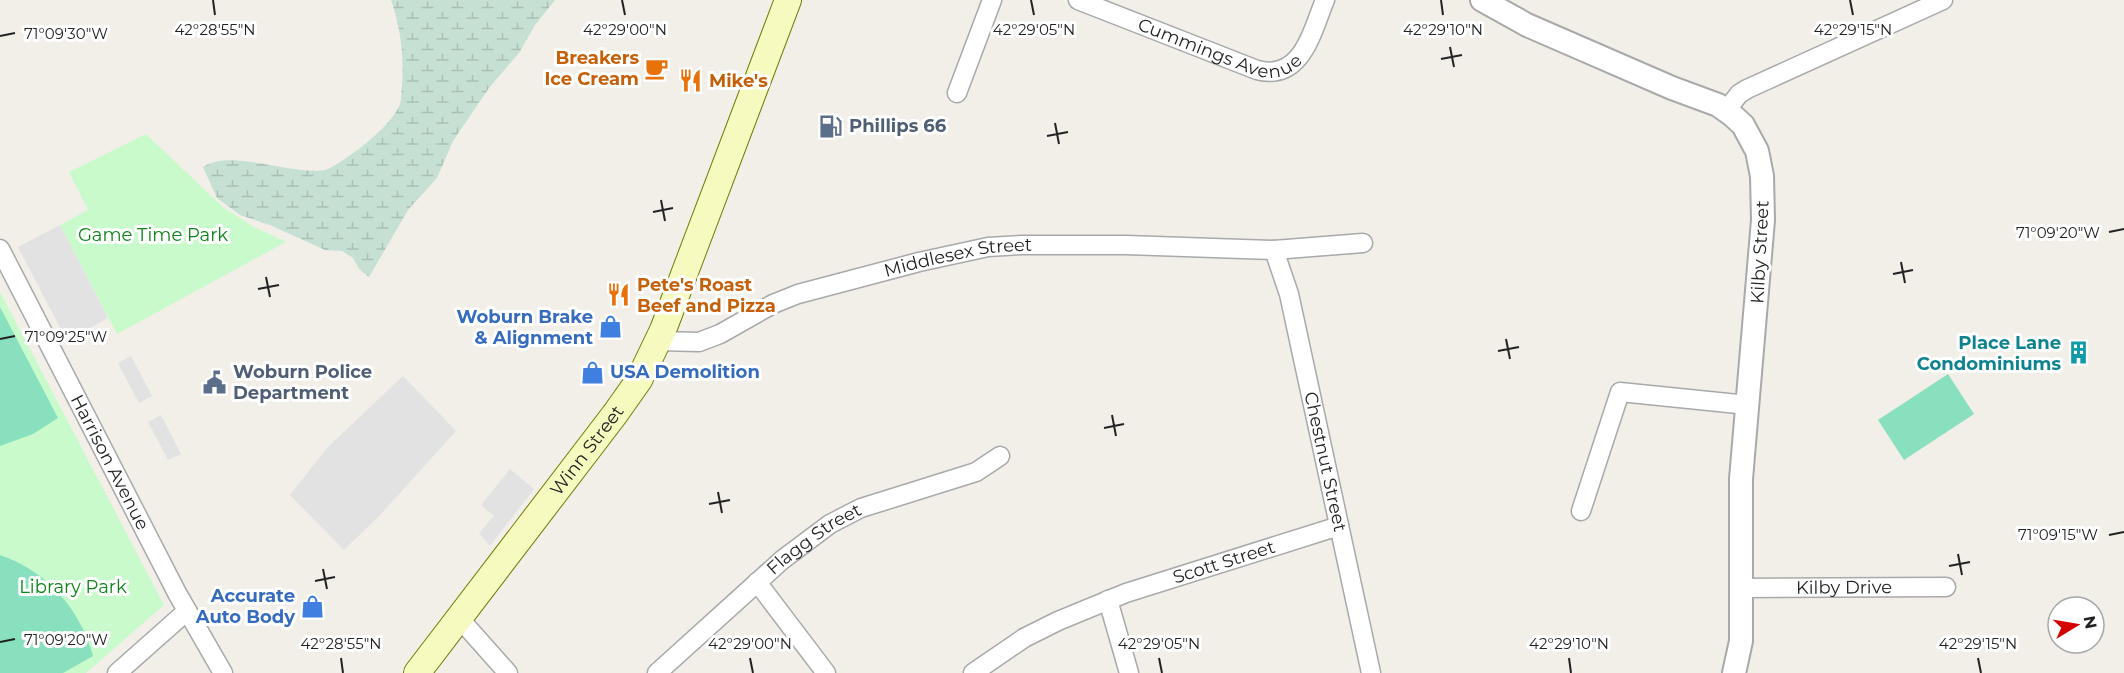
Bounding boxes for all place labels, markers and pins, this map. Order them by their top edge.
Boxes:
place label: Breakers Ice Cream [544,47,639,90]
cafe icon: Breakers Ice Cream [644,55,670,81]
restaurant icon: Mike's [678,68,704,94]
place label: Mike's [709,70,768,92]
fuel station icon: Phillips 66 [818,113,844,139]
place label: Phillips 66 [849,115,947,137]
place label: Pete's Roast Beef and Pizza [637,274,776,317]
restaurant icon: Pete's Roast Beef and Pizza [606,282,632,308]
place label: Woburn Brake & Alignment [457,306,593,349]
shop icon: Woburn Brake & Alignment [598,314,624,340]
place label: Place Lane Condominiums [1917,332,2061,375]
building icon: Place Lane Condominiums [2066,340,2092,366]
shop icon: USA Demolition [579,359,605,385]
place label: Woburn Police Department [233,361,372,404]
place label: USA Demolition [610,361,760,383]
public building icon: Woburn Police Department [202,369,228,395]
place label: Accurate Auto Body [195,585,295,628]
shop icon: Accurate Auto Body [300,593,326,619]

